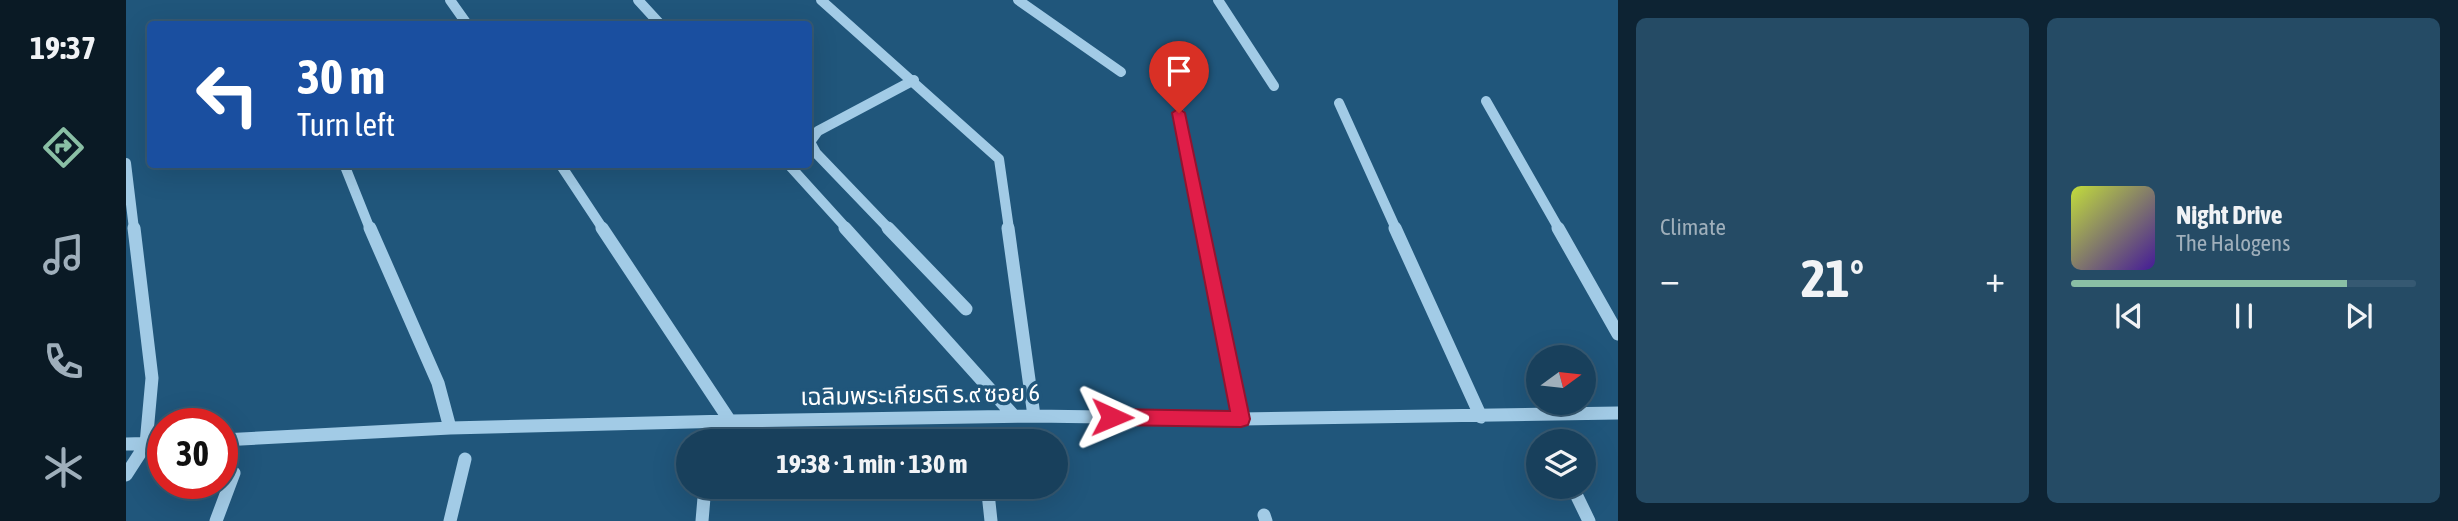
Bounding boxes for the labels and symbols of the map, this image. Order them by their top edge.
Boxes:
pin [1149,41,1209,113]
north arrow [1526,345,1596,415]
street label: เฉลิมพระเกียรติ ร.๙ ซอย 6 [800,379,1040,410]
position arrow [1075,380,1149,454]
speed limit sign: 30 [147,408,238,499]

